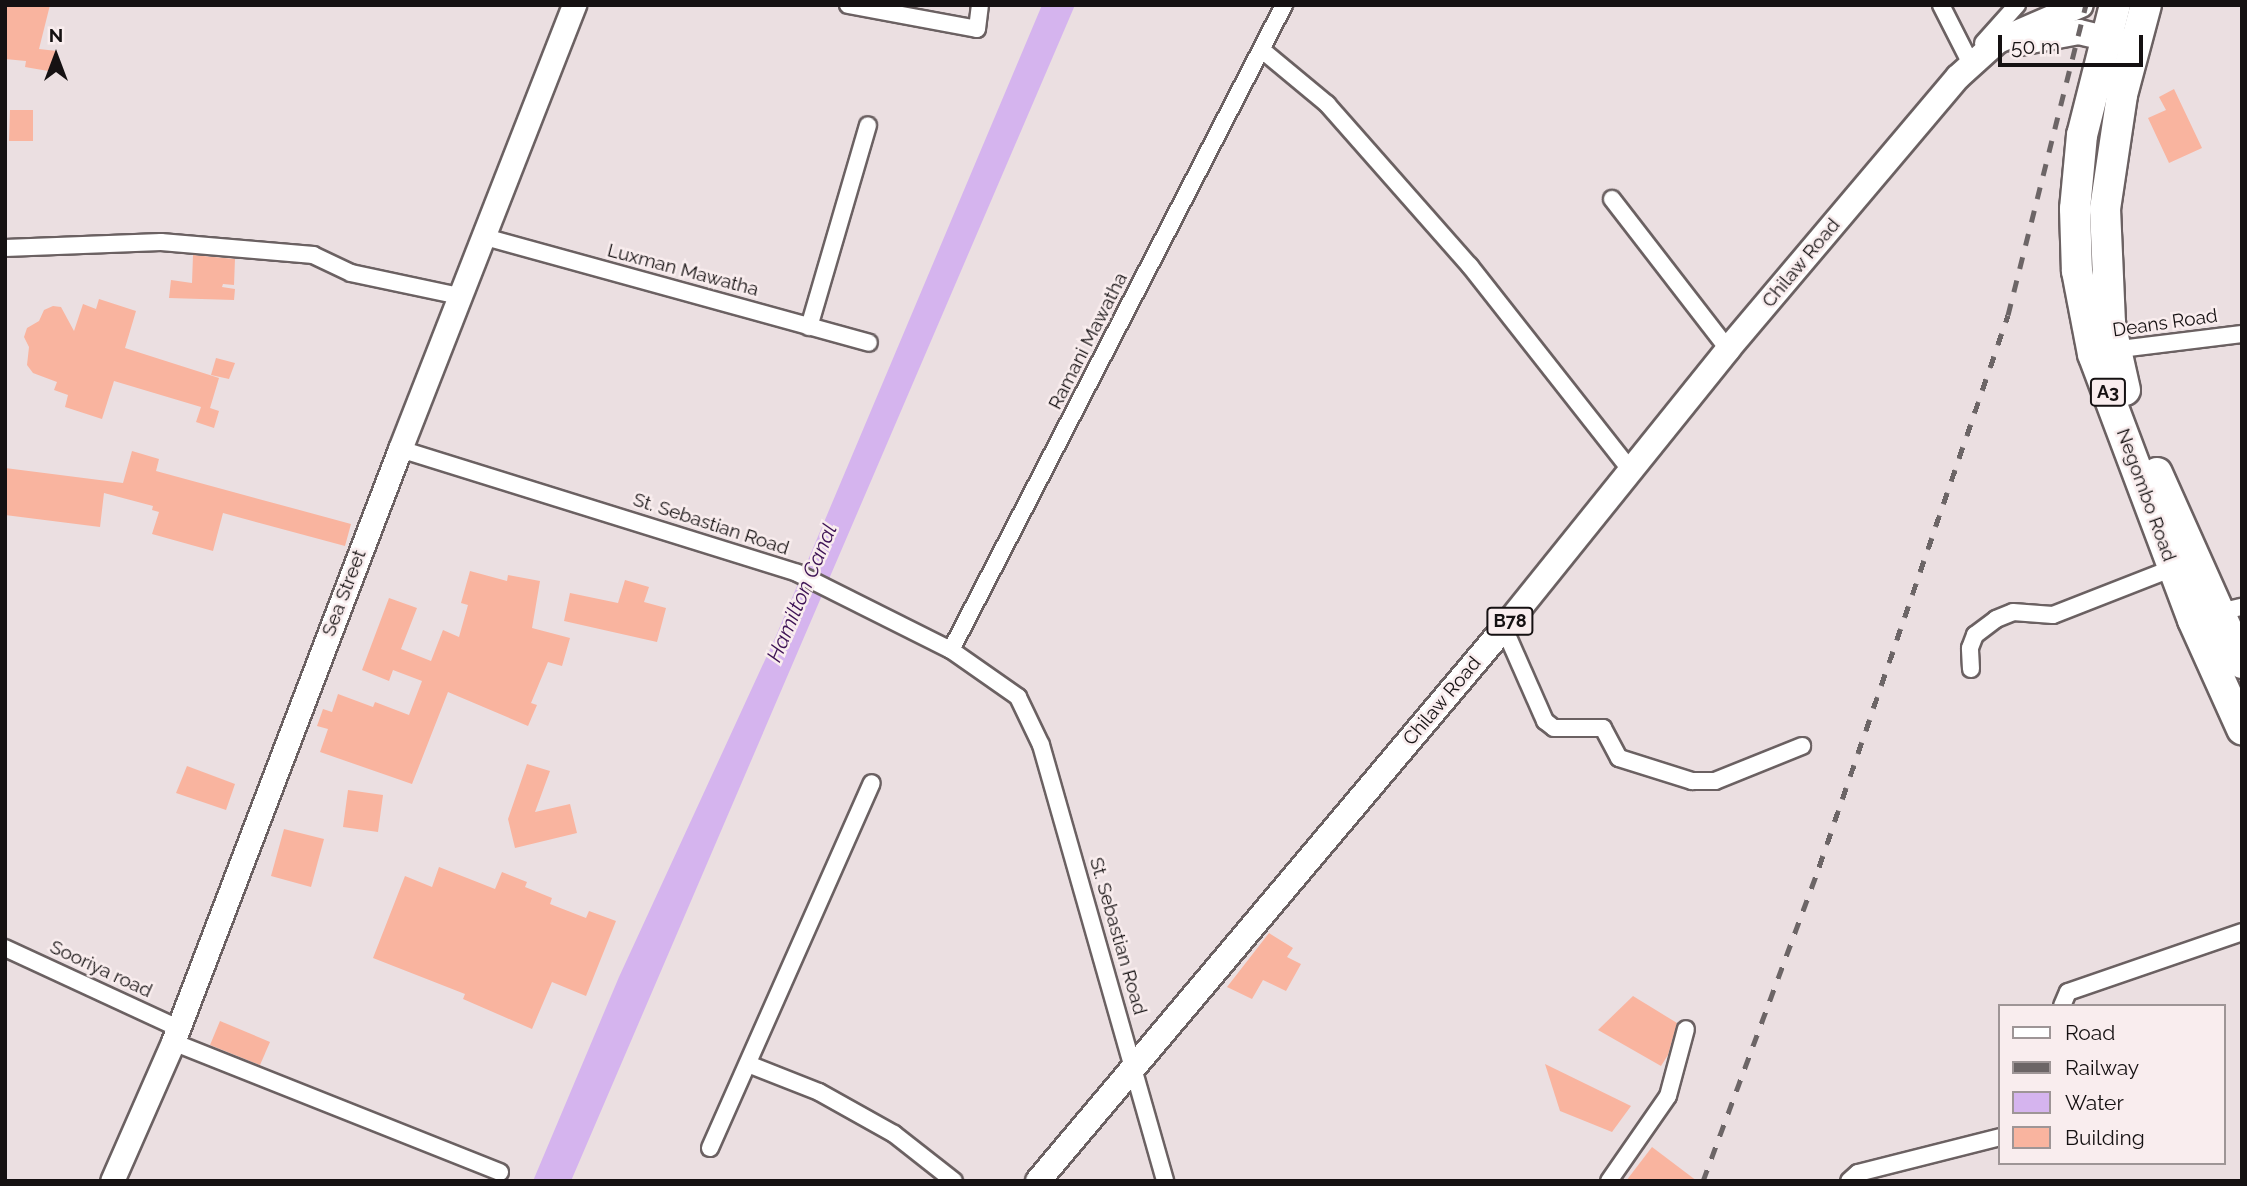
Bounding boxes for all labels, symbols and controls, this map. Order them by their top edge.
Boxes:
north arrow [21,21,91,91]
scale bar [2002,21,2147,65]
text: N [49,24,63,46]
text: 50 m [2011,34,2060,59]
street label: Chilaw Road [1757,214,1845,312]
street label: Luxman Mawatha [605,239,761,301]
street label: Ramani Mawatha [1044,269,1132,413]
street label: Deans Road [2111,304,2219,342]
road number: A3 [2089,378,2127,406]
street label: Negombo Road [2111,426,2181,564]
street label: St. Sebastian Road [630,488,792,560]
water label: Hamilton Canal [762,520,842,666]
street label: Sea Street [317,547,371,639]
road number: B78 [1486,606,1534,636]
street label: Chilaw Road [1398,652,1486,750]
street label: St. Sebastian Road [1085,855,1151,1017]
street label: Sooriya road [46,935,156,1003]
legend [1998,1004,2226,1165]
text: Road [2065,1020,2115,1045]
text: Railway [2065,1055,2139,1080]
text: Water [2065,1090,2124,1115]
text: Building [2065,1125,2145,1150]

